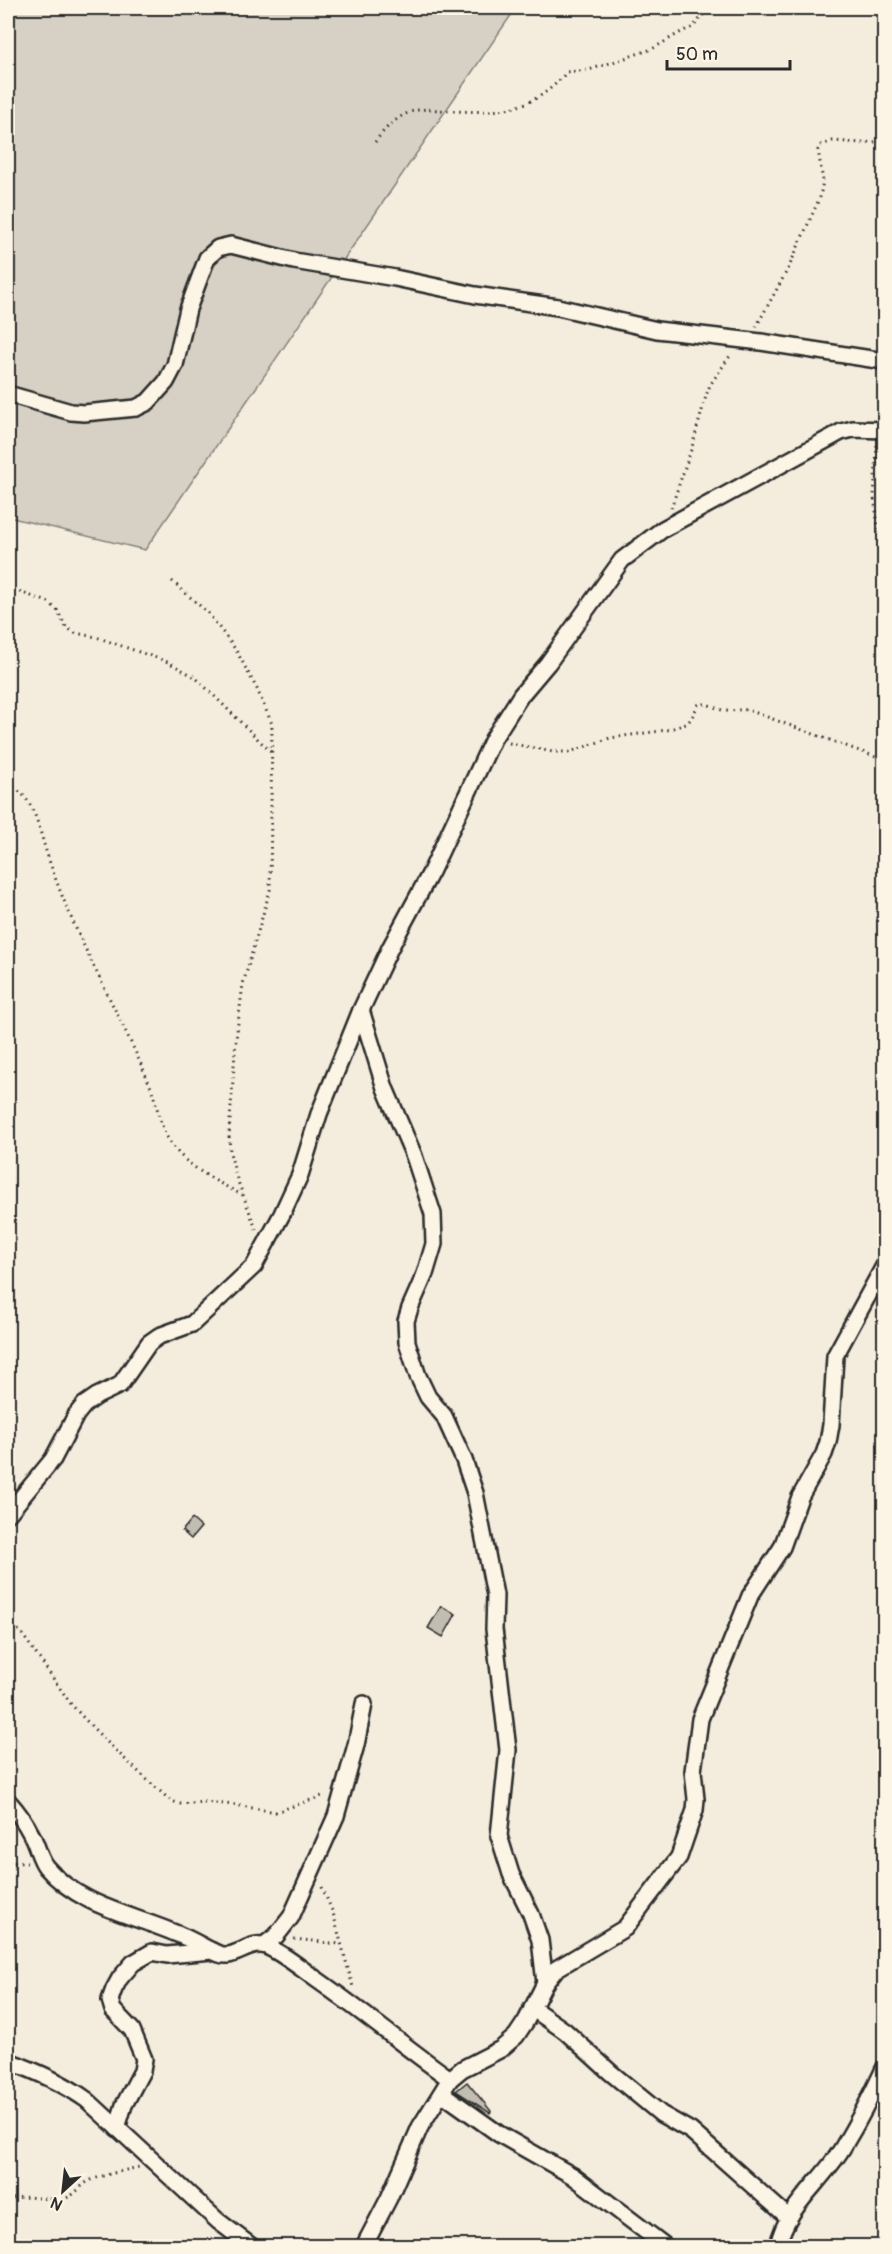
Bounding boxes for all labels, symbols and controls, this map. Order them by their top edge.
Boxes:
scale bar [667,33,790,71]
text: 50 m [676,43,718,66]
north arrow [33,2161,93,2221]
text: N [47,2192,66,2215]

